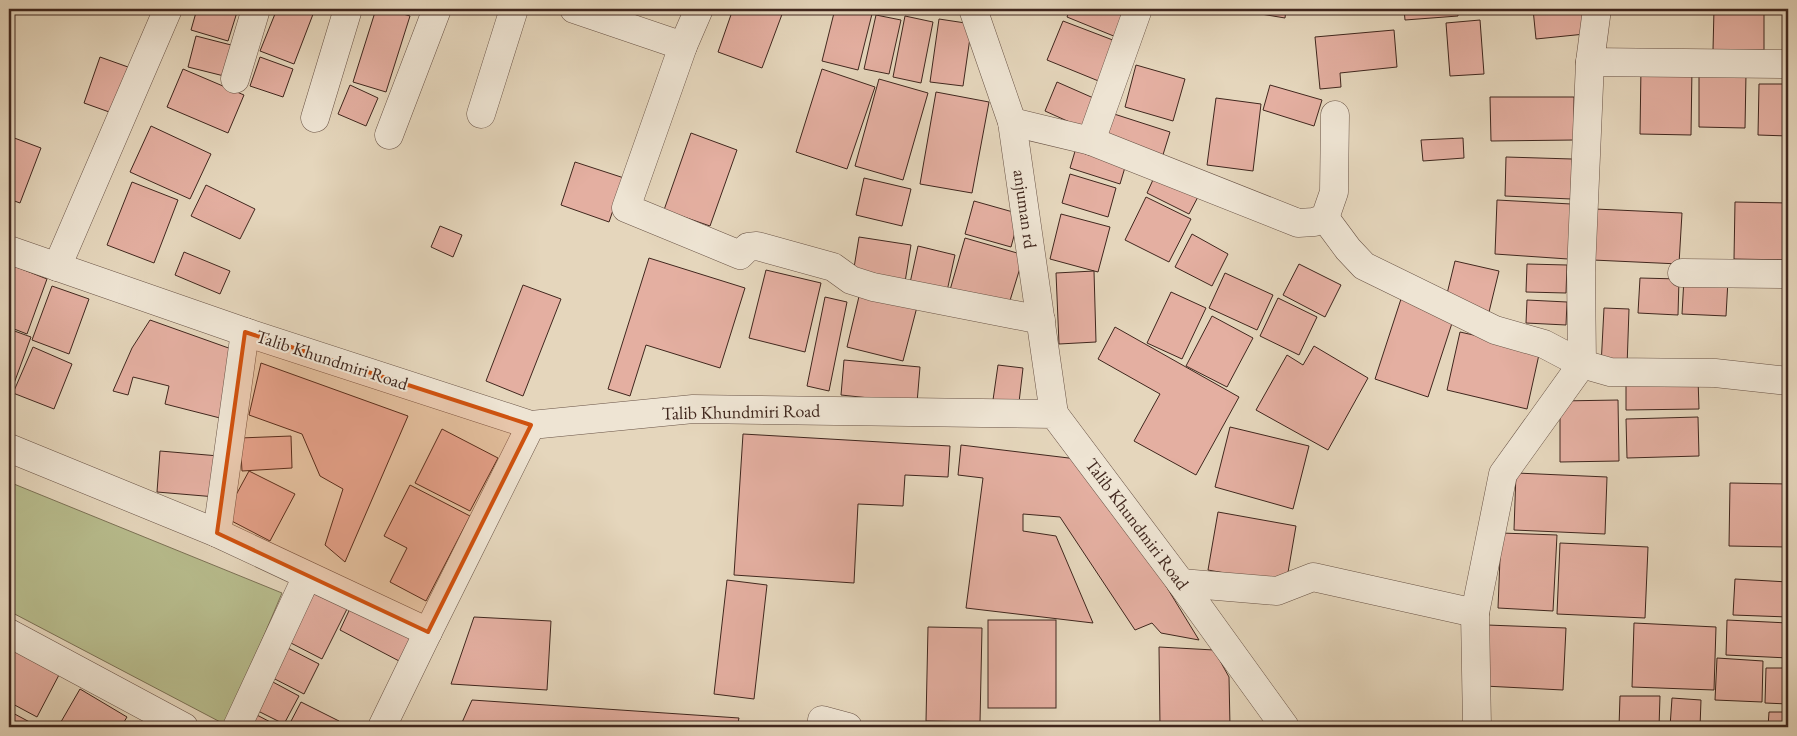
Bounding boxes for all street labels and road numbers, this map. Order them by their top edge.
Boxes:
street label: anjuman rd [1009,168,1043,251]
street label: Talib Khundmiri Road [253,324,412,395]
street label: Talib Khundmiri Road [661,399,821,424]
street label: Talib Khundmiri Road [1080,453,1195,595]

